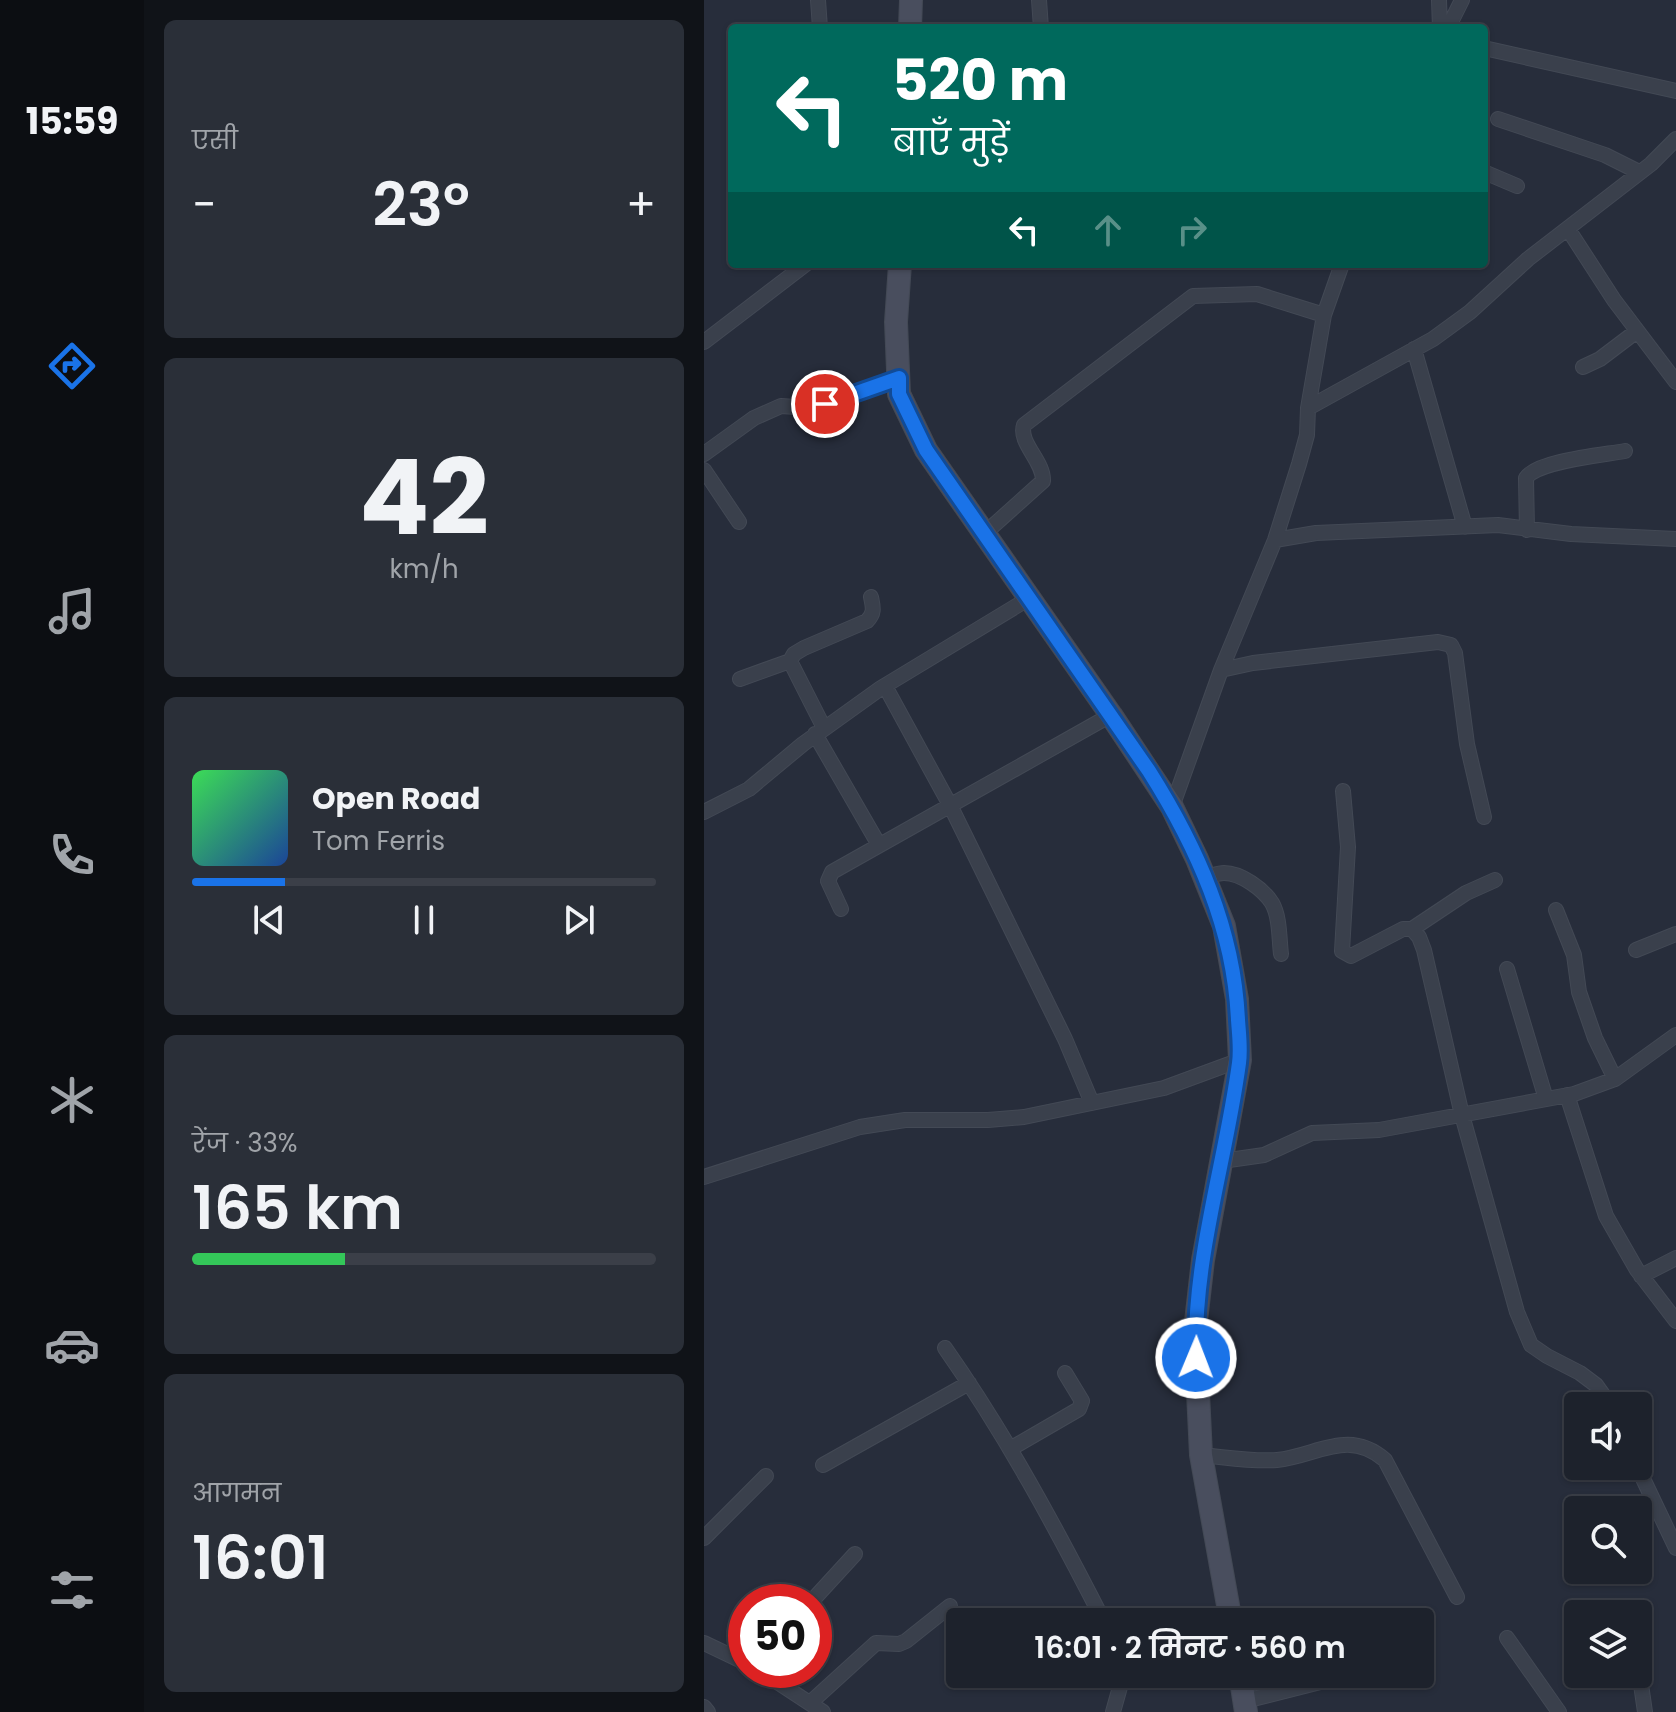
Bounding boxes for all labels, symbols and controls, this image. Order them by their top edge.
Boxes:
text: 520 m [892,41,1068,120]
icon: left [760,56,864,160]
text: 15:59 [26,96,118,147]
text: बाएँ मुड़ें [892,117,1009,168]
text: एसी [192,122,238,158]
text: 23° [373,163,470,247]
text: − [192,174,216,235]
text: + [626,174,656,235]
icon: left [1002,208,1046,252]
icon: ahead [1086,208,1130,252]
icon: right [1170,208,1214,252]
icon: directions [44,338,100,394]
pin [791,370,859,438]
icon: arrive [803,382,847,426]
text: 42 [359,425,489,570]
text: km/h [389,551,459,587]
icon: music [44,583,100,639]
text: Open Road [312,777,480,820]
text: Tom Ferris [312,823,445,859]
icon: phone [44,827,100,883]
icon: previous [247,898,291,942]
icon: pause [402,898,446,942]
icon: next [557,898,601,942]
icon: climate [44,1072,100,1128]
text: रेंज · 33% [192,1125,298,1161]
text: 165 km [192,1166,403,1250]
position arrow [1154,1316,1238,1400]
icon: car [44,1317,100,1373]
map controls [1564,1392,1652,1688]
button: sound [1564,1392,1652,1480]
text: आगमन [192,1475,281,1511]
button: search [1564,1496,1652,1584]
text: 16:01 [192,1516,328,1600]
icon: filters [44,1562,100,1618]
speed limit sign: 50 [728,1584,832,1688]
button: layers [1564,1600,1652,1688]
text: 16:01 · 2 मिनट · 560 m [1034,1626,1346,1669]

